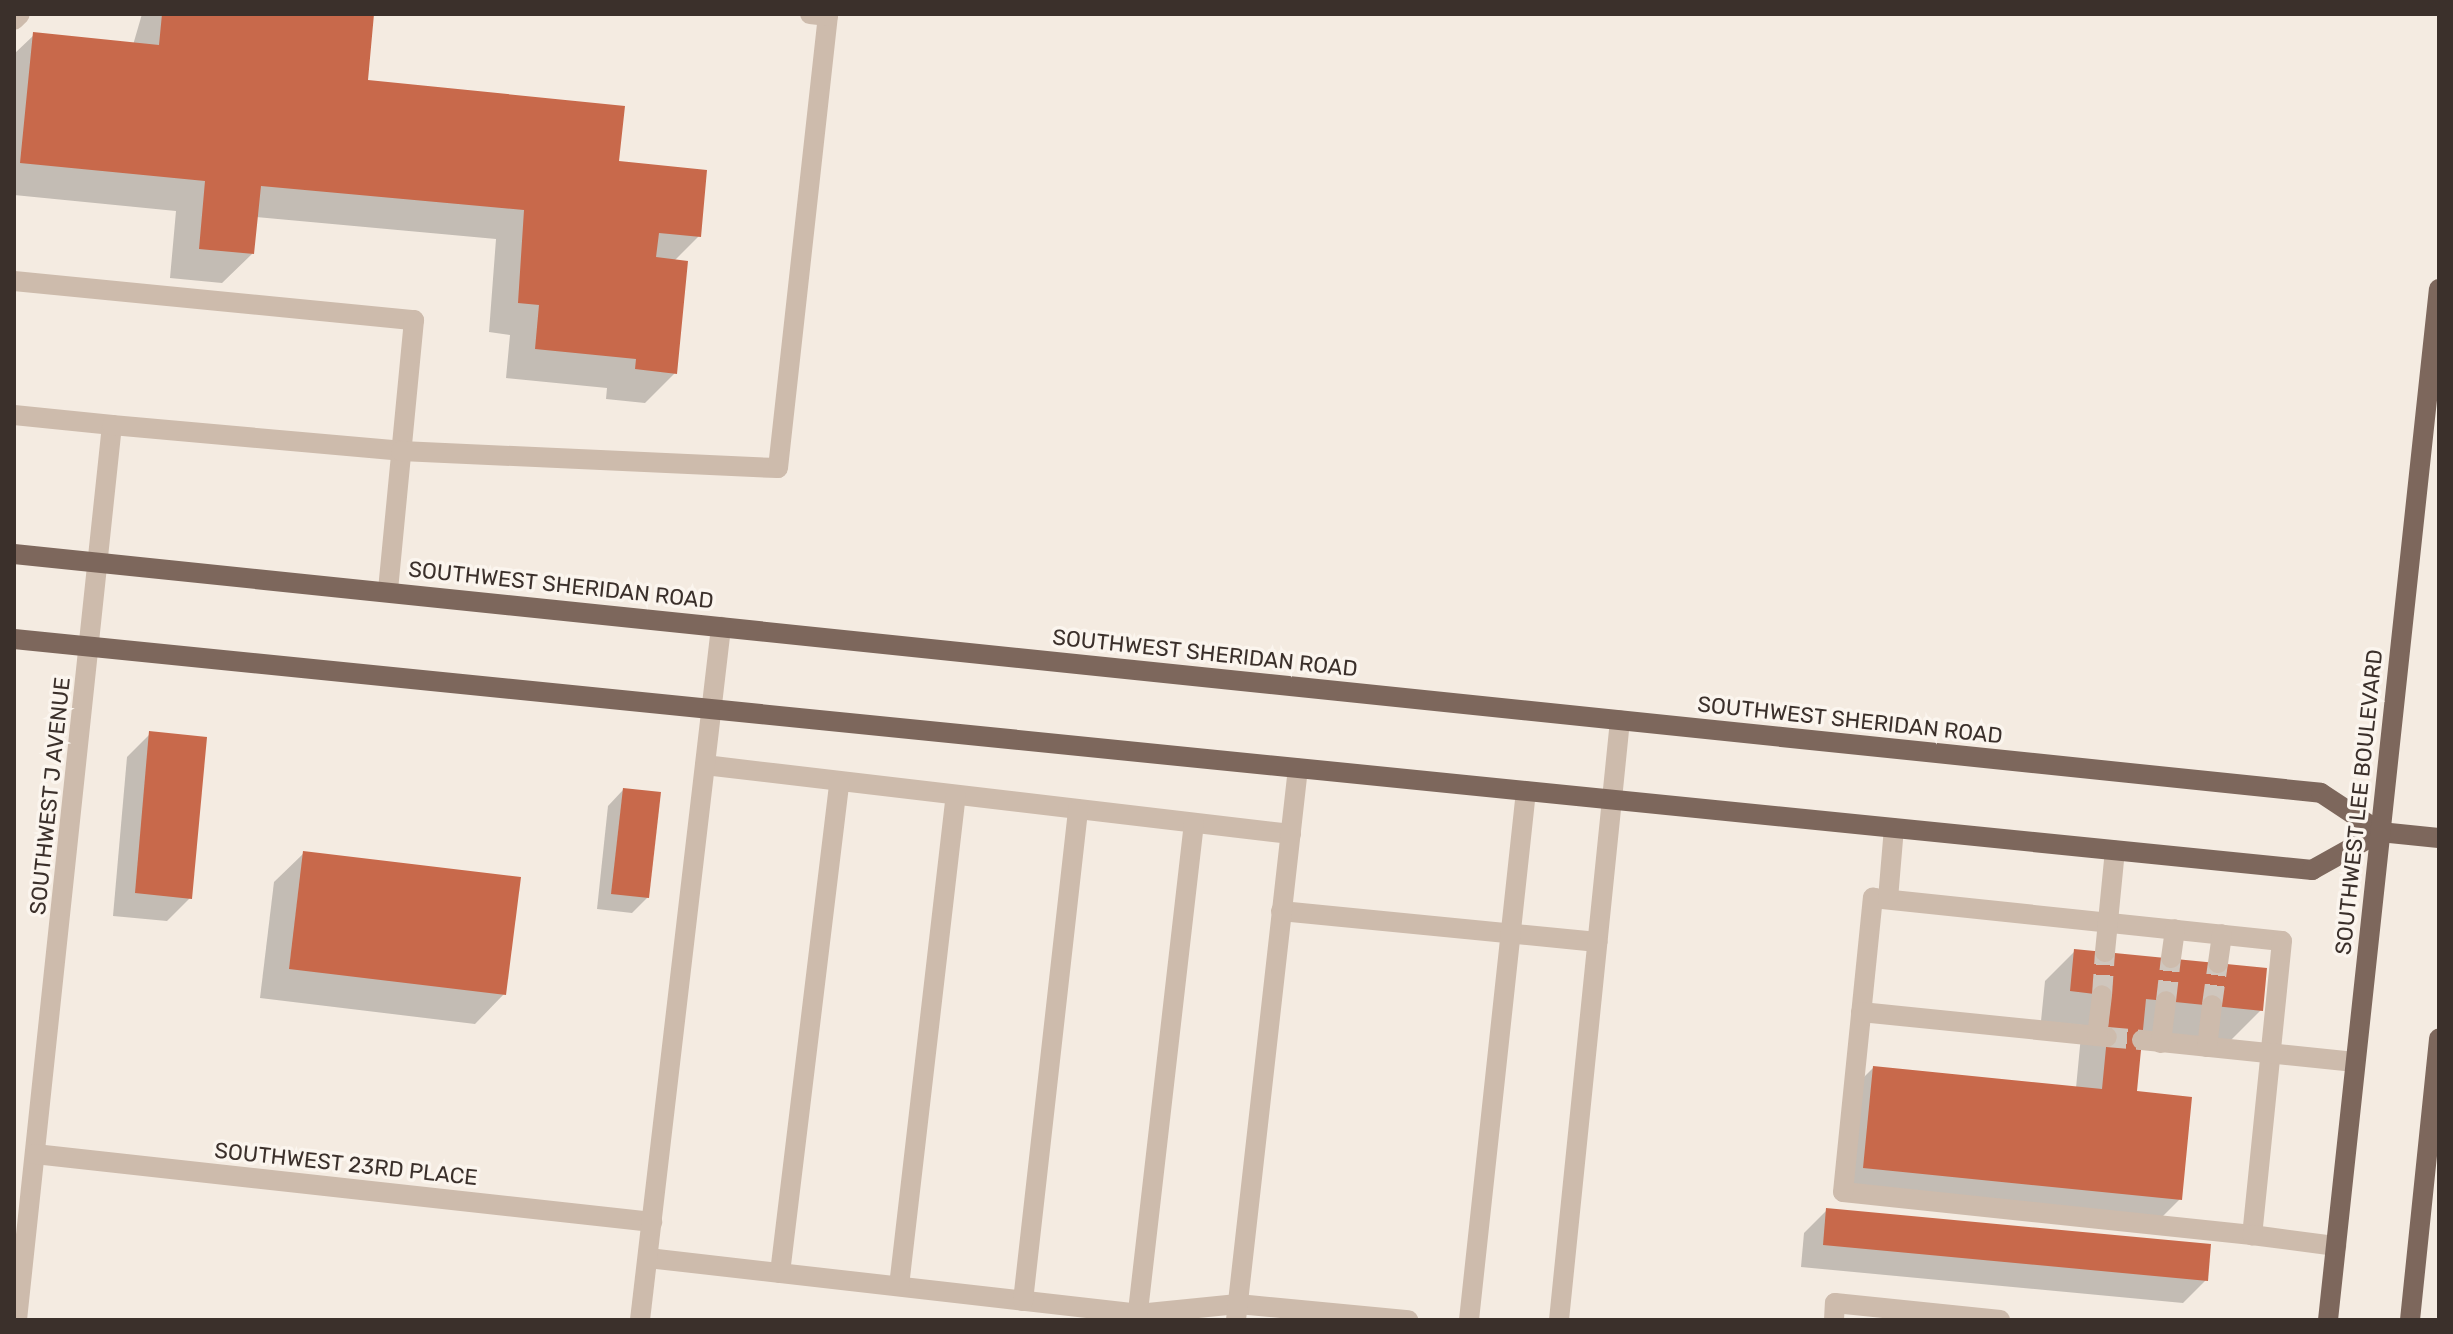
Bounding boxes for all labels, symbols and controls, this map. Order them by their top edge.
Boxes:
street label: SOUTHWEST SHERIDAN ROAD [407,556,715,614]
street label: SOUTHWEST SHERIDAN ROAD [1051,624,1359,682]
street label: SOUTHWEST LEE BOULEVARD [2330,648,2388,956]
street label: SOUTHWEST J AVENUE [24,675,76,917]
street label: SOUTHWEST SHERIDAN ROAD [1696,691,2004,749]
street label: SOUTHWEST 23RD PLACE [213,1137,479,1191]

